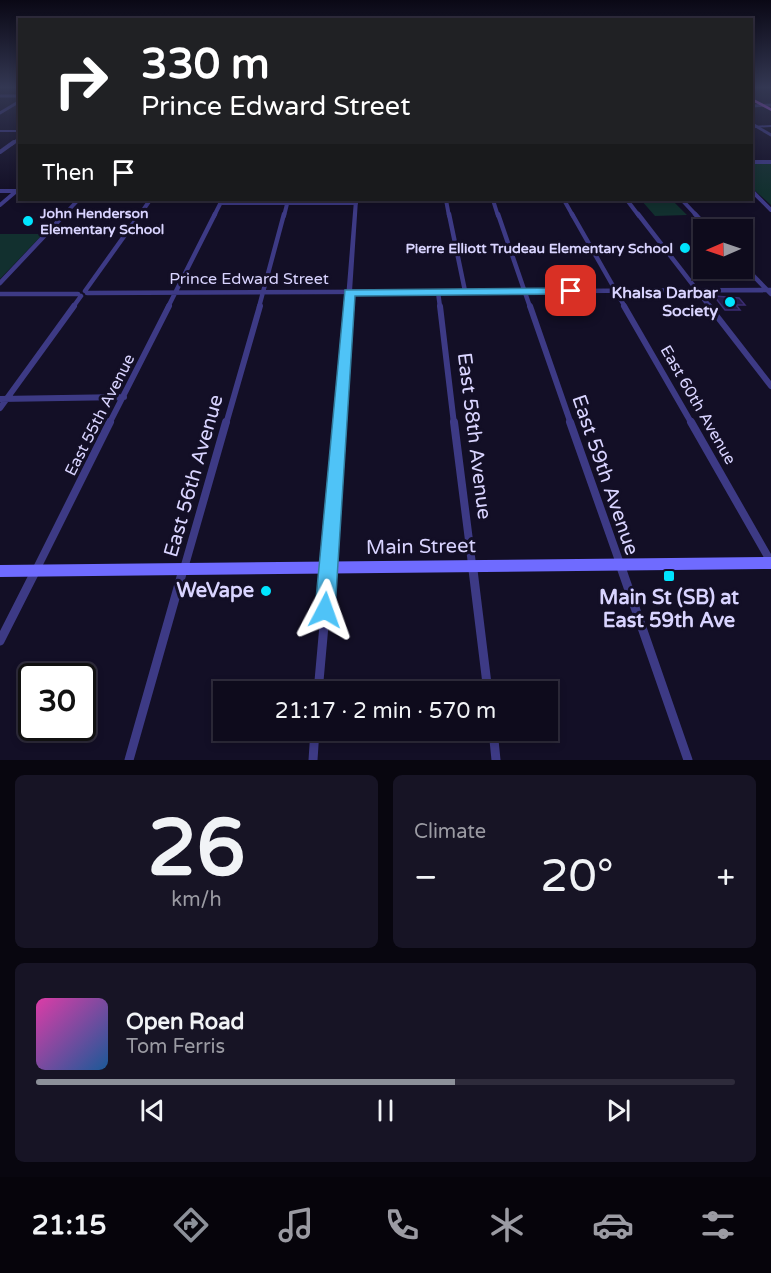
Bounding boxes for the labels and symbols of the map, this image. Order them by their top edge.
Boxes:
place label: John Henderson Elementary School [39,205,164,238]
marker: John Henderson Elementary School [21,214,35,228]
north arrow [693,219,753,279]
place label: Pierre Elliott Trudeau Elementary School [405,240,673,257]
marker: Pierre Elliott Trudeau Elementary School [678,241,692,255]
pin [545,265,596,316]
street label: Prince Edward Street [169,269,329,289]
place label: Khalsa Darbar Society [612,283,719,321]
marker: Khalsa Darbar Society [723,295,737,309]
street label: East 60th Avenue [656,342,740,468]
street label: East 55th Avenue [61,351,139,479]
street label: East 58th Avenue [452,351,496,521]
street label: East 56th Avenue [159,392,229,560]
street label: East 59th Avenue [566,392,644,558]
street label: Main Street [366,534,477,560]
marker: Main St (SB) at East 59th Ave [662,569,676,583]
position arrow [293,578,357,642]
place label: WeVape [176,579,254,603]
marker: WeVape [259,584,273,598]
place label: Main St (SB) at East 59th Ave [599,586,739,633]
speed limit sign: 30 [18,663,96,741]

